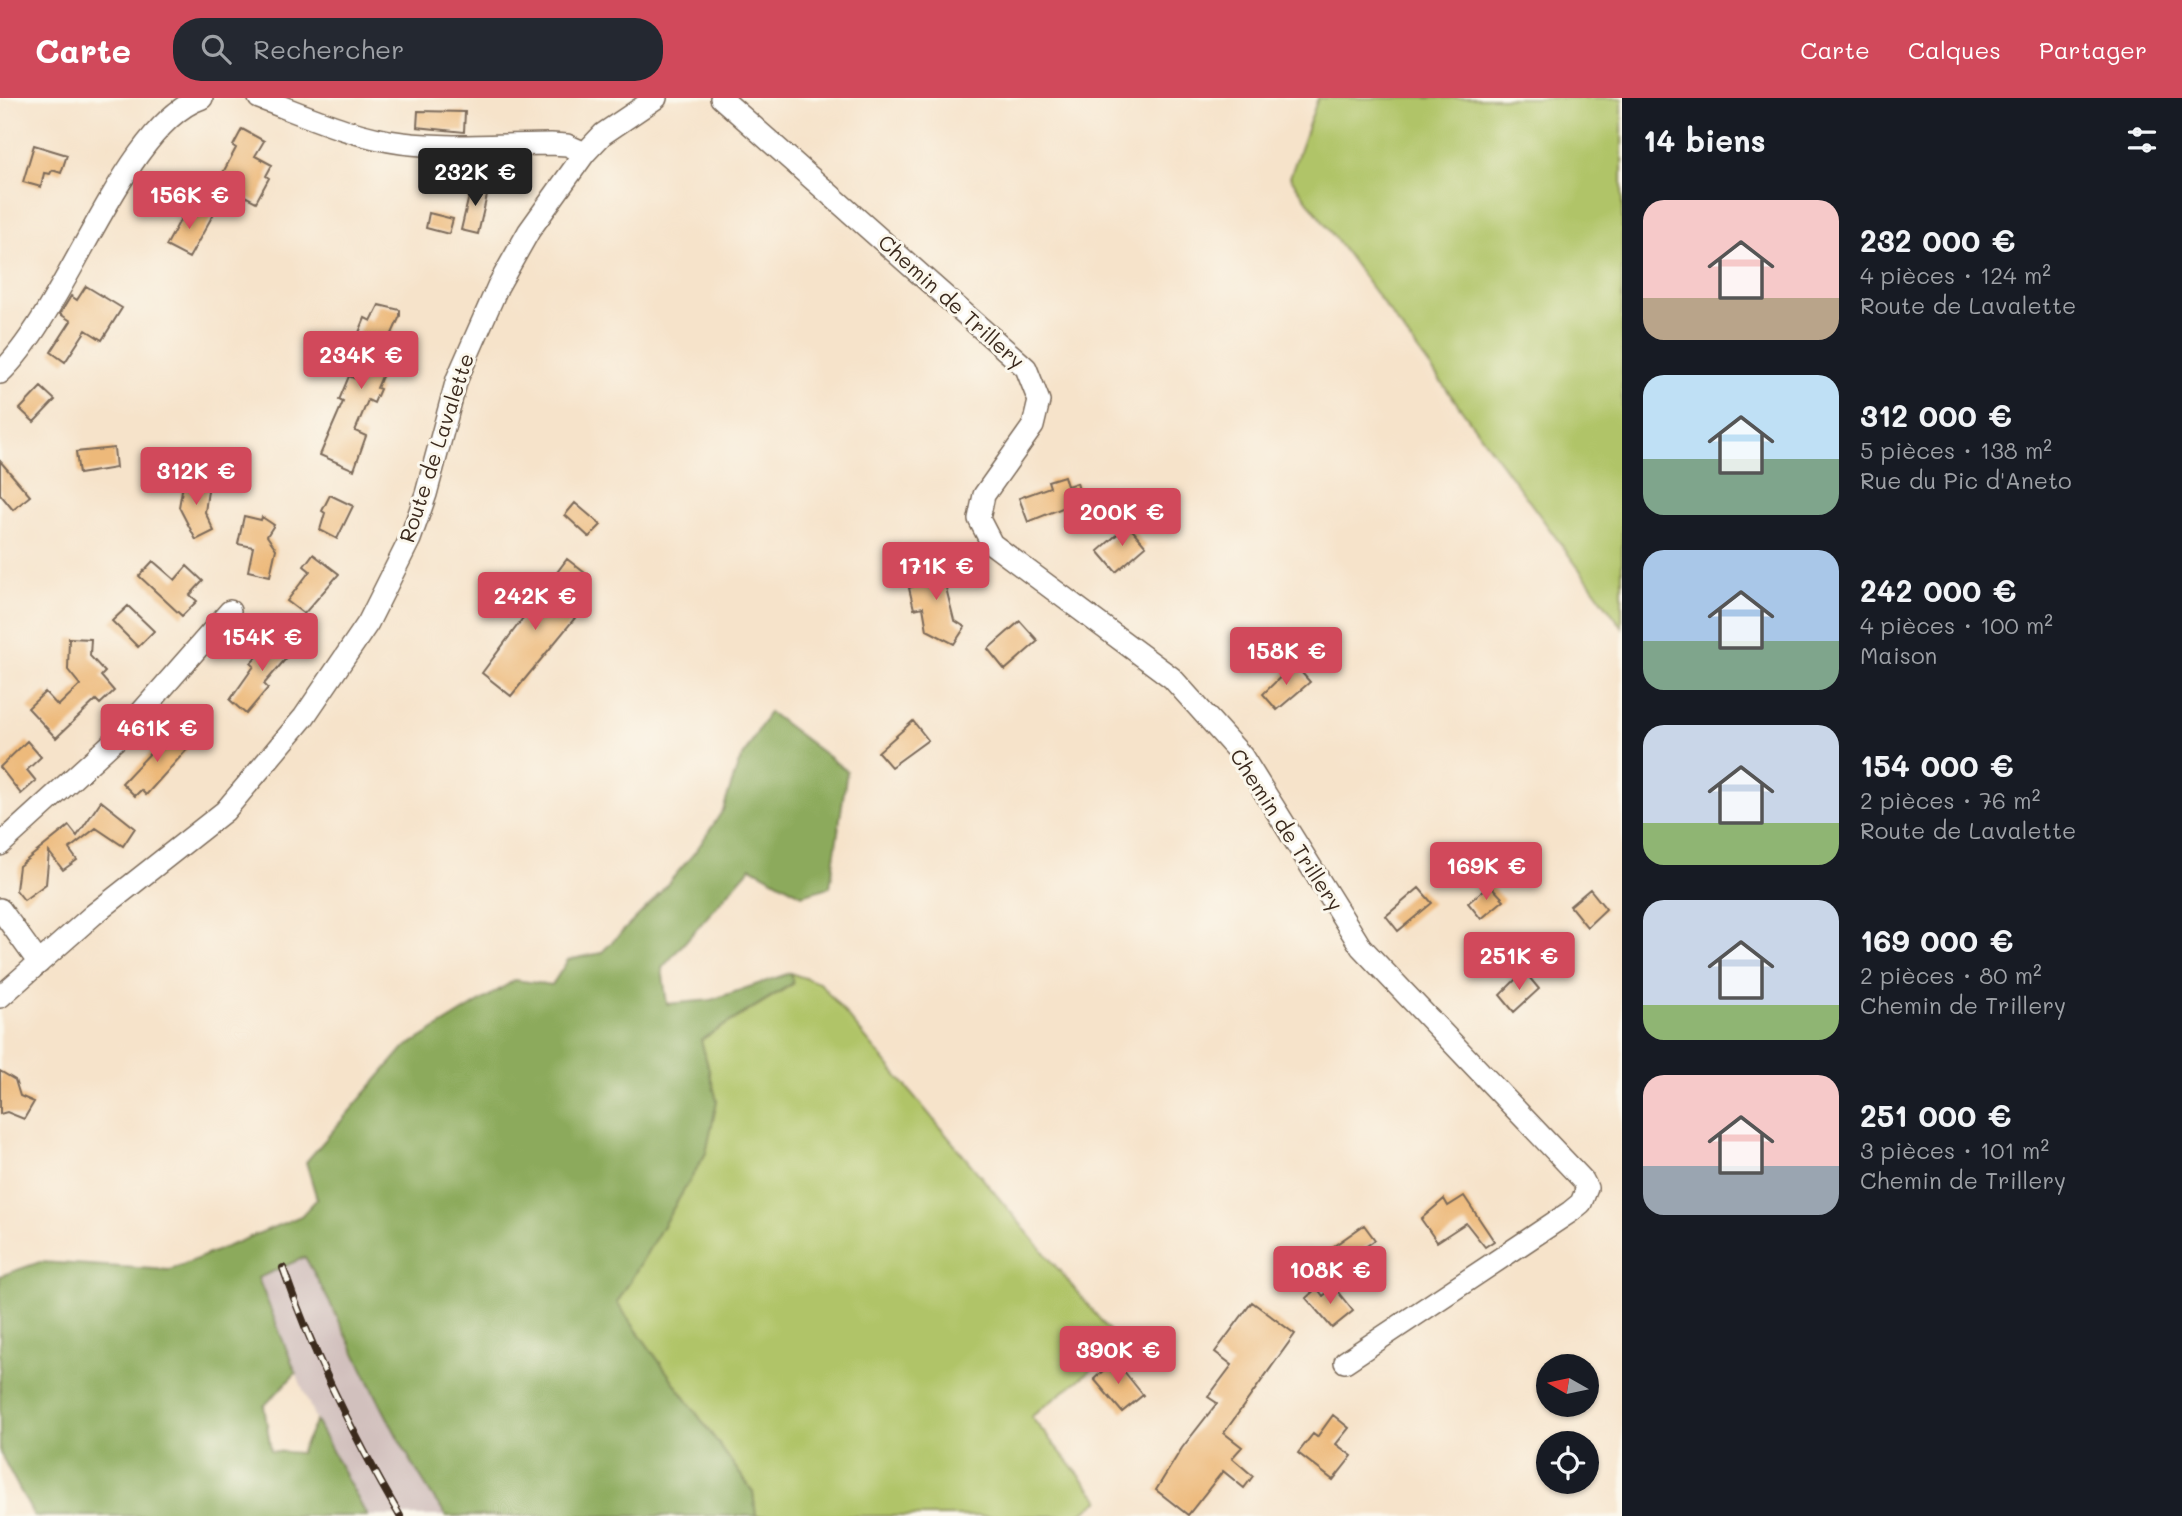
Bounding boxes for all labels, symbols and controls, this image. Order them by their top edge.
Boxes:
search box [173,18,663,81]
text: Carte [35,28,131,71]
icon: search [197,30,235,68]
text: Rechercher [253,32,404,66]
text: Carte [1800,34,1870,65]
text: Calques [1908,34,2001,65]
text: Partager [2039,34,2147,65]
text: 14 biens [1643,120,1766,160]
icon: filters [2123,121,2161,159]
pin: 232K € [418,148,532,208]
text: 232K € [434,156,516,186]
pin: 156K € [132,172,246,231]
text: 156K € [149,179,229,209]
text: 232 000 € [1860,220,2015,260]
street label: Chemin de Trillery [873,228,1031,374]
icon: home [1699,228,1783,312]
text: 4 pièces · 124 m² [1860,260,2051,290]
text: Route de Lavalette [1860,290,2076,320]
pin: 234K € [304,331,418,391]
text: 234K € [319,339,403,369]
street label: Route de Lavalette [392,349,479,546]
text: 312 000 € [1860,395,2012,435]
icon: home [1699,403,1783,487]
text: 5 pièces · 138 m² [1860,435,2052,465]
pin: 312K € [139,448,253,507]
text: 312K € [157,455,235,485]
text: Rue du Pic d'Aneto [1860,465,2072,495]
pin: 200K € [1065,489,1179,548]
text: 200K € [1080,496,1164,526]
pin: 171K € [879,542,993,602]
text: 171K € [898,550,974,580]
text: 242 000 € [1860,570,2016,610]
pin: 242K € [478,573,592,632]
icon: home [1699,578,1783,662]
text: 242K € [494,580,576,610]
text: 4 pièces · 100 m² [1860,610,2053,640]
pin: 154K € [205,614,319,673]
text: 154K € [222,621,302,651]
pin: 158K € [1229,628,1343,687]
text: 158K € [1246,635,1326,665]
text: Maison [1860,640,1937,670]
pin: 461K € [100,704,214,764]
text: 461K € [117,712,197,742]
street label: Chemin de Trillery [1225,743,1350,915]
text: 154 000 € [1860,745,2014,785]
icon: home [1699,753,1783,837]
text: 2 pièces · 76 m² [1860,785,2040,815]
text: Route de Lavalette [1860,815,2076,845]
pin: 169K € [1429,842,1543,902]
text: 169K € [1446,850,1526,880]
text: 169 000 € [1860,920,2013,960]
icon: home [1699,928,1783,1012]
pin: 251K € [1462,932,1576,992]
text: 251K € [1480,940,1558,970]
text: 2 pièces · 80 m² [1860,960,2042,990]
text: Chemin de Trillery [1860,990,2066,1020]
text: 251 000 € [1860,1095,2011,1135]
icon: home [1699,1103,1783,1187]
text: 3 pièces · 101 m² [1860,1135,2049,1165]
text: Chemin de Trillery [1860,1165,2066,1195]
pin: 108K € [1273,1246,1387,1306]
text: 108K € [1289,1254,1371,1284]
pin: 390K € [1061,1326,1175,1386]
text: 390K € [1076,1334,1160,1364]
north arrow [1536,1354,1600,1418]
map controls [1536,1354,1599,1494]
button: locate [1536,1431,1599,1494]

